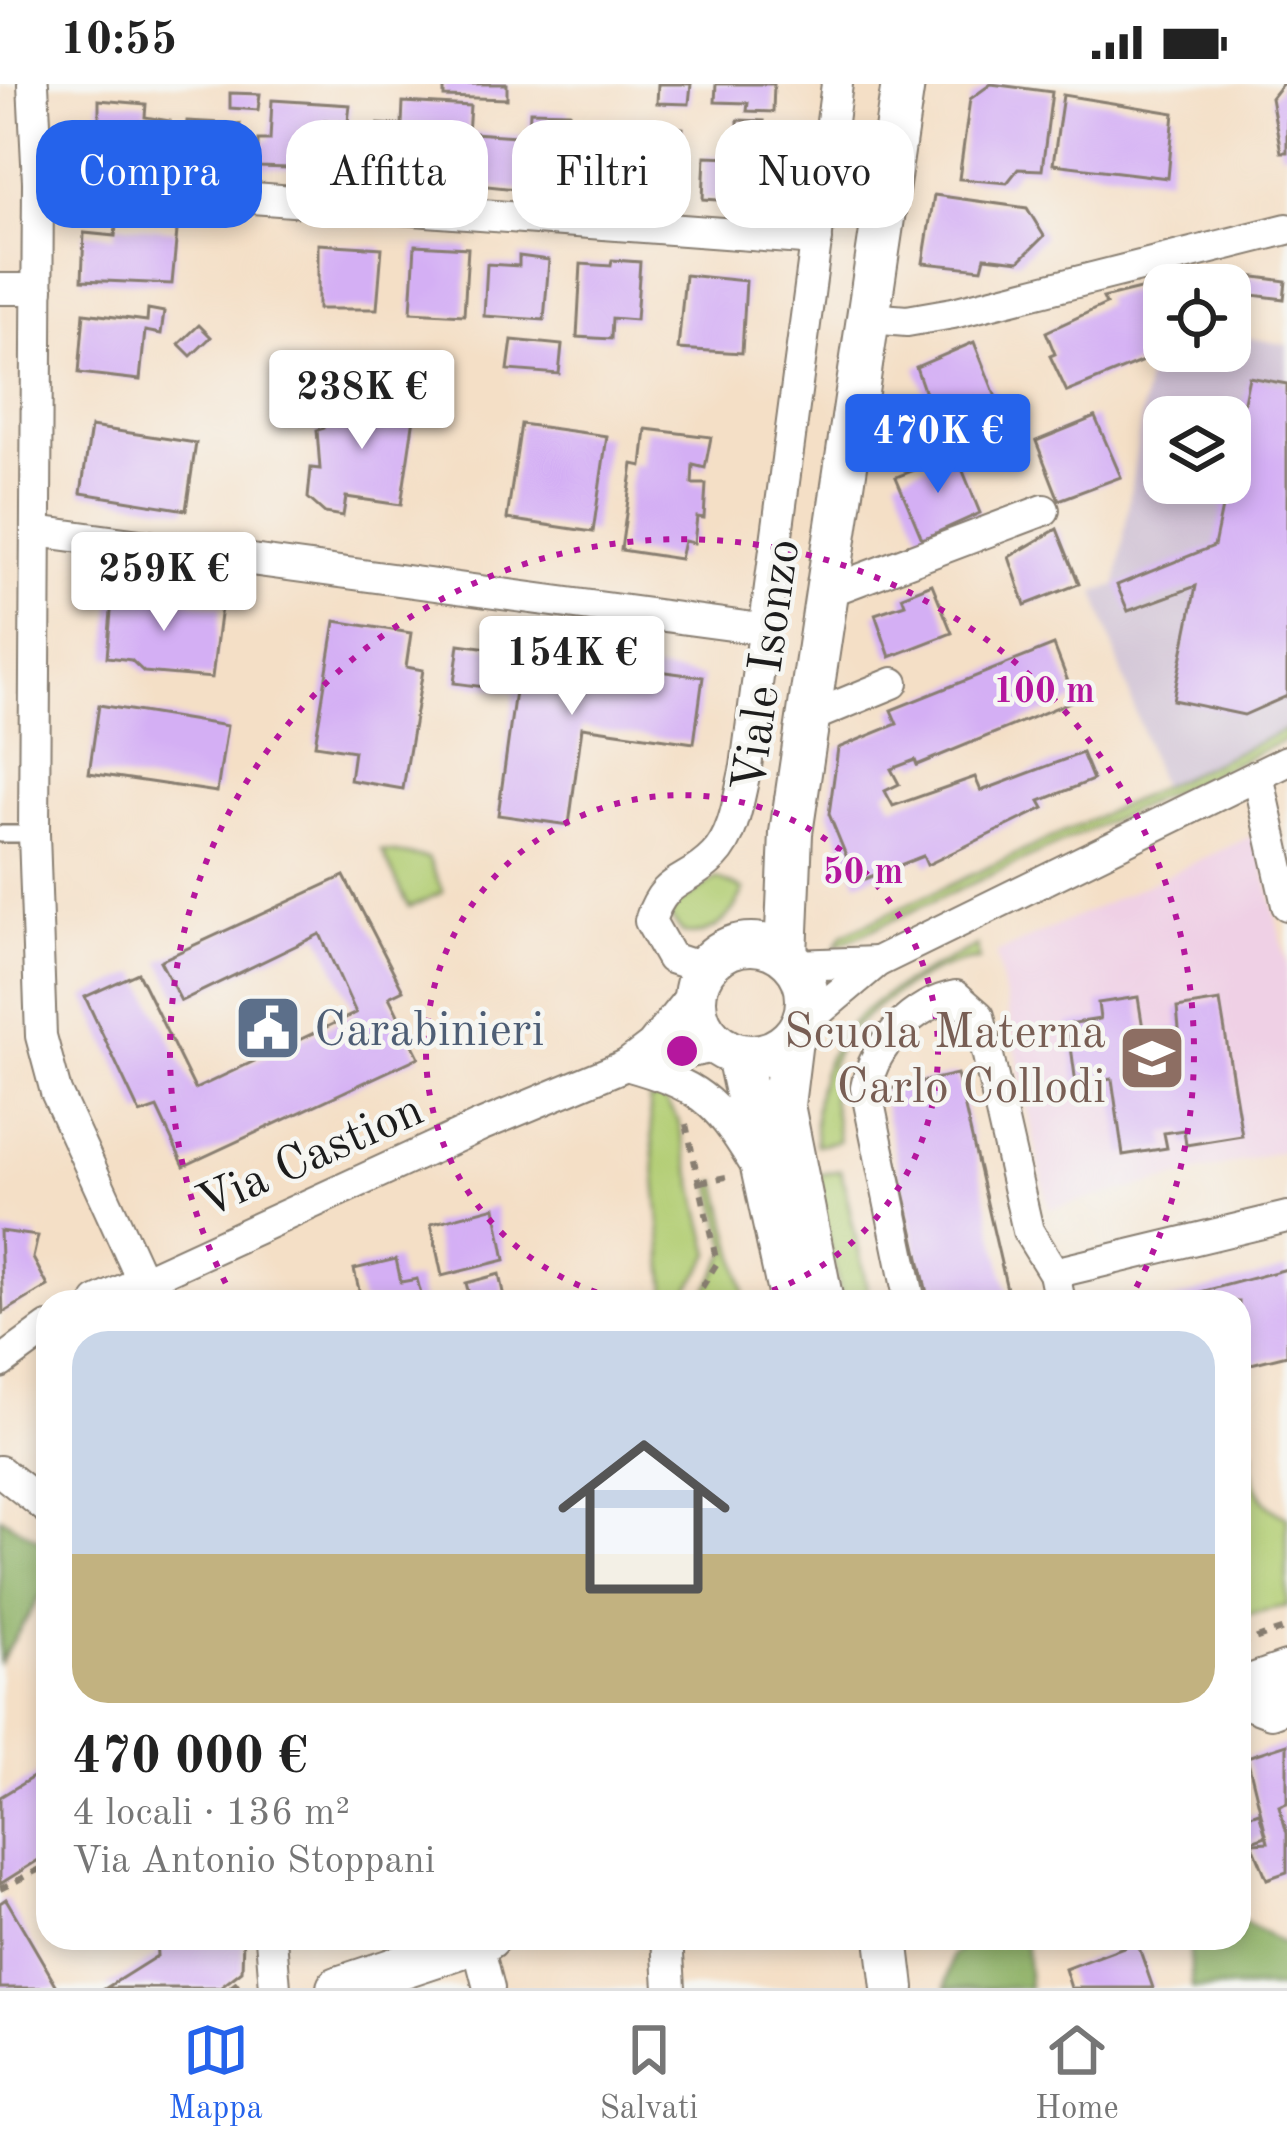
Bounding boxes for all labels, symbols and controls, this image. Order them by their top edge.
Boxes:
text: 10:55 [60,19,177,64]
chip: Compra [36,120,262,228]
chip: Affitta [286,120,488,228]
chip: Filtri [512,120,691,228]
chip: Nuovo [715,120,914,228]
map controls [1143,264,1251,504]
button: locate [1143,264,1251,372]
pin: 238K € [264,350,460,452]
text: 238K € [296,369,428,408]
pin: 470K € [840,394,1036,496]
button: layers [1143,396,1251,504]
text: 470K € [872,413,1004,452]
pin: 259K € [66,532,262,634]
street label: Viale Isonzo [726,536,809,795]
text: 259K € [98,551,230,590]
pin: 154K € [474,616,670,718]
text: 154K € [506,635,638,674]
text: 100 m [993,675,1095,711]
text: 50 m [823,856,903,892]
public building icon: Carabinieri [233,993,303,1063]
place label: Carabinieri [314,1008,544,1056]
place label: Scuola Materna Carlo Collodi [784,1010,1106,1113]
school or university icon: Scuola Materna Carlo Collodi [1117,1023,1187,1093]
centre of rings [661,1030,703,1072]
street label: Via Castion [191,1087,431,1229]
icon: home [536,1409,752,1625]
text: 470 000 € [72,1733,308,1784]
text: 4 locali · 136 m² [72,1794,350,1833]
text: Via Antonio Stoppani [72,1842,435,1881]
tab: Mappa [168,2017,263,2130]
tab: Salvati [599,2017,698,2130]
tab: Home [1035,2017,1119,2130]

